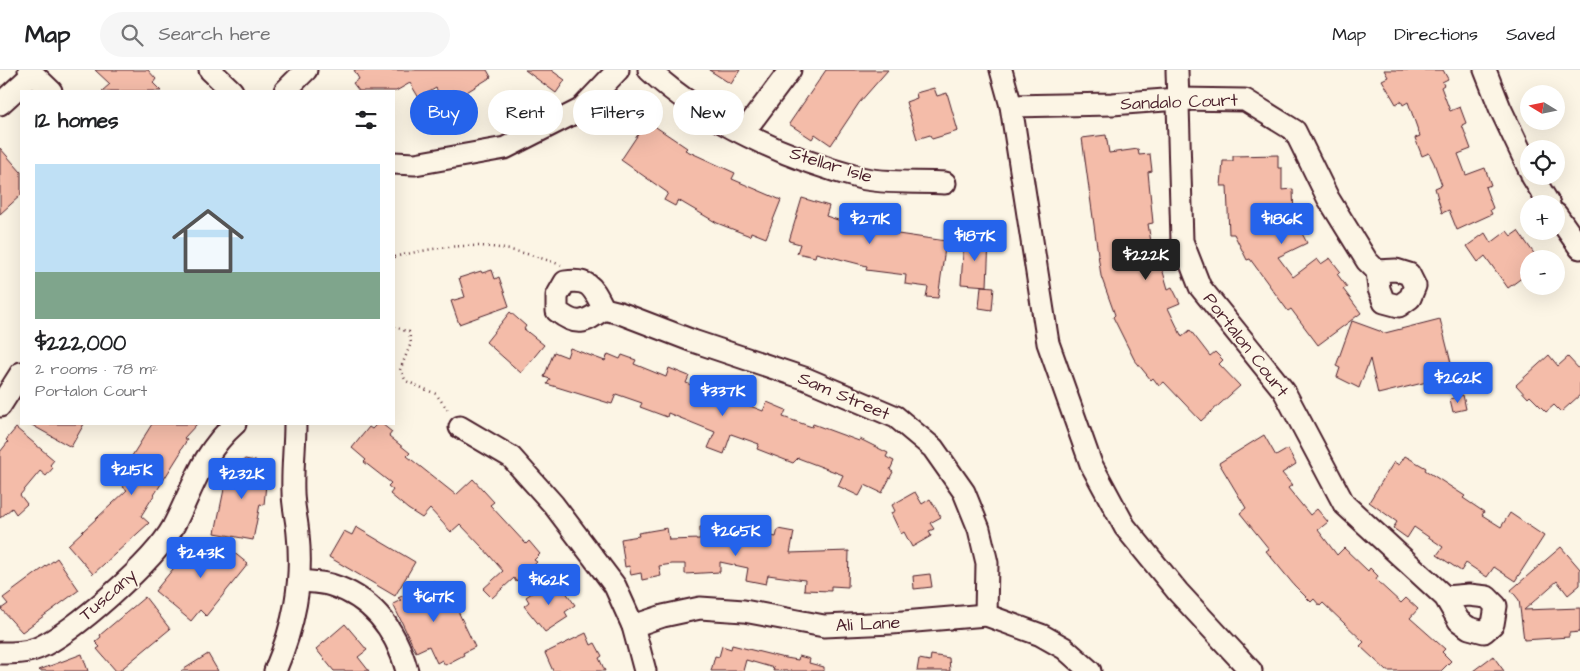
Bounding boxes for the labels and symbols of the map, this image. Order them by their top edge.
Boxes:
north arrow [1520,85,1565,130]
street label: Sandalo Court [1120,87,1239,117]
street label: Stellar Isle [787,141,875,189]
pin: $271K [835,202,905,245]
pin: $186K [1247,202,1317,245]
pin: $187K [940,220,1010,262]
pin: $222K [1111,238,1181,281]
street label: Portalon Court [1197,288,1295,403]
pin: $262K [1423,362,1493,404]
street label: Sam Street [794,365,894,427]
pin: $337K [688,374,758,417]
pin: $215K [97,454,167,496]
pin: $232K [207,458,277,500]
pin: $265K [701,514,771,557]
pin: $243K [166,536,236,579]
street label: Tuscany [74,563,143,628]
pin: $162K [514,564,584,606]
pin: $617K [399,580,469,623]
street label: Ali Lane [835,610,901,638]

